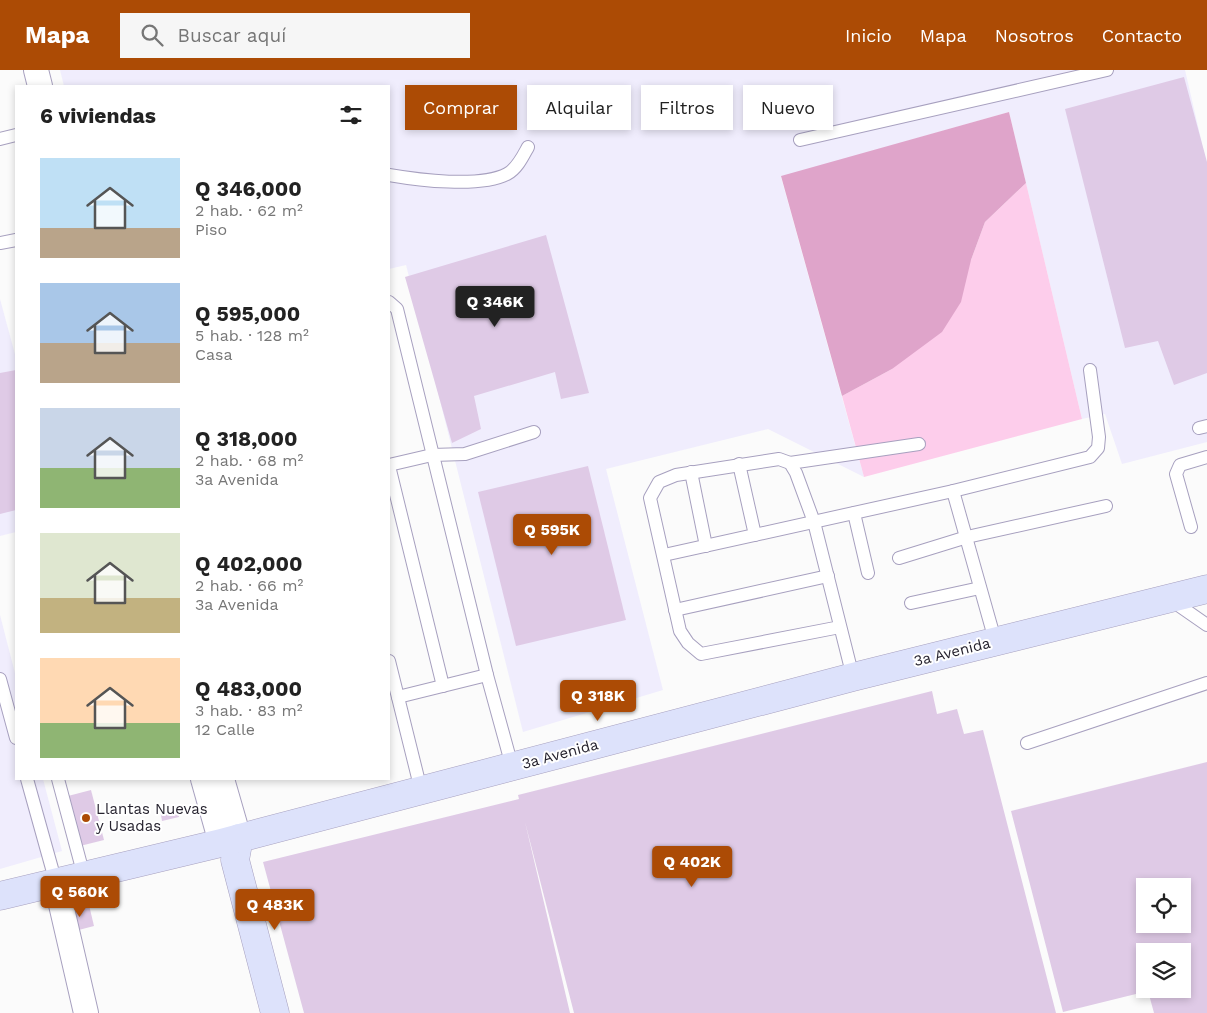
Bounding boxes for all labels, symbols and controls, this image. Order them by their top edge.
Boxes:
search box [120,13,470,58]
text: Mapa [25,21,90,49]
icon: search [138,21,166,49]
text: Buscar aquí [178,24,286,47]
text: Inicio [845,25,892,46]
text: Mapa [920,25,967,46]
text: Nosotros [995,25,1074,46]
text: Contacto [1102,25,1182,46]
chip: Comprar [405,85,517,130]
chip: Alquilar [527,85,631,130]
chip: Filtros [641,85,733,130]
chip: Nuevo [743,85,833,130]
icon: filters [337,101,365,129]
text: 6 viviendas [40,103,156,128]
text: Q 346,000 [195,176,302,201]
icon: home [80,178,140,238]
text: 2 hab. · 62 m² [195,201,303,220]
text: Piso [195,220,227,239]
pin: Q 346K [454,286,536,328]
text: Q 346K [466,292,524,311]
text: Q 595,000 [195,301,300,326]
icon: home [80,303,140,363]
text: 5 hab. · 128 m² [195,326,309,345]
text: Casa [195,345,233,364]
text: Q 318,000 [195,426,298,451]
icon: home [80,428,140,488]
text: 2 hab. · 68 m² [195,451,303,470]
text: 3a Avenida [195,470,279,489]
pin: Q 595K [511,514,593,556]
text: Q 595K [524,520,580,539]
text: Q 402,000 [195,551,303,576]
icon: home [80,553,140,613]
text: 2 hab. · 66 m² [195,576,303,595]
text: 3a Avenida [195,595,279,614]
street label: 3a Avenida [912,634,993,670]
text: Q 483,000 [195,676,302,701]
icon: home [80,678,140,738]
pin: Q 318K [557,680,639,722]
text: Q 318K [571,686,625,705]
text: 3 hab. · 83 m² [195,701,303,720]
text: 12 Calle [195,720,255,739]
street label: 3a Avenida [520,735,601,773]
place label: Llantas Nuevas y Usadas [96,800,208,835]
marker: Llantas Nuevas y Usadas [80,812,92,824]
pin: Q 402K [651,846,733,888]
text: Q 402K [663,852,721,871]
pin: Q 560K [39,876,121,918]
map controls [1136,878,1191,998]
button: locate [1136,878,1191,933]
text: Q 560K [52,882,108,901]
pin: Q 483K [234,888,316,931]
text: Q 483K [246,895,304,914]
button: layers [1136,943,1191,998]

